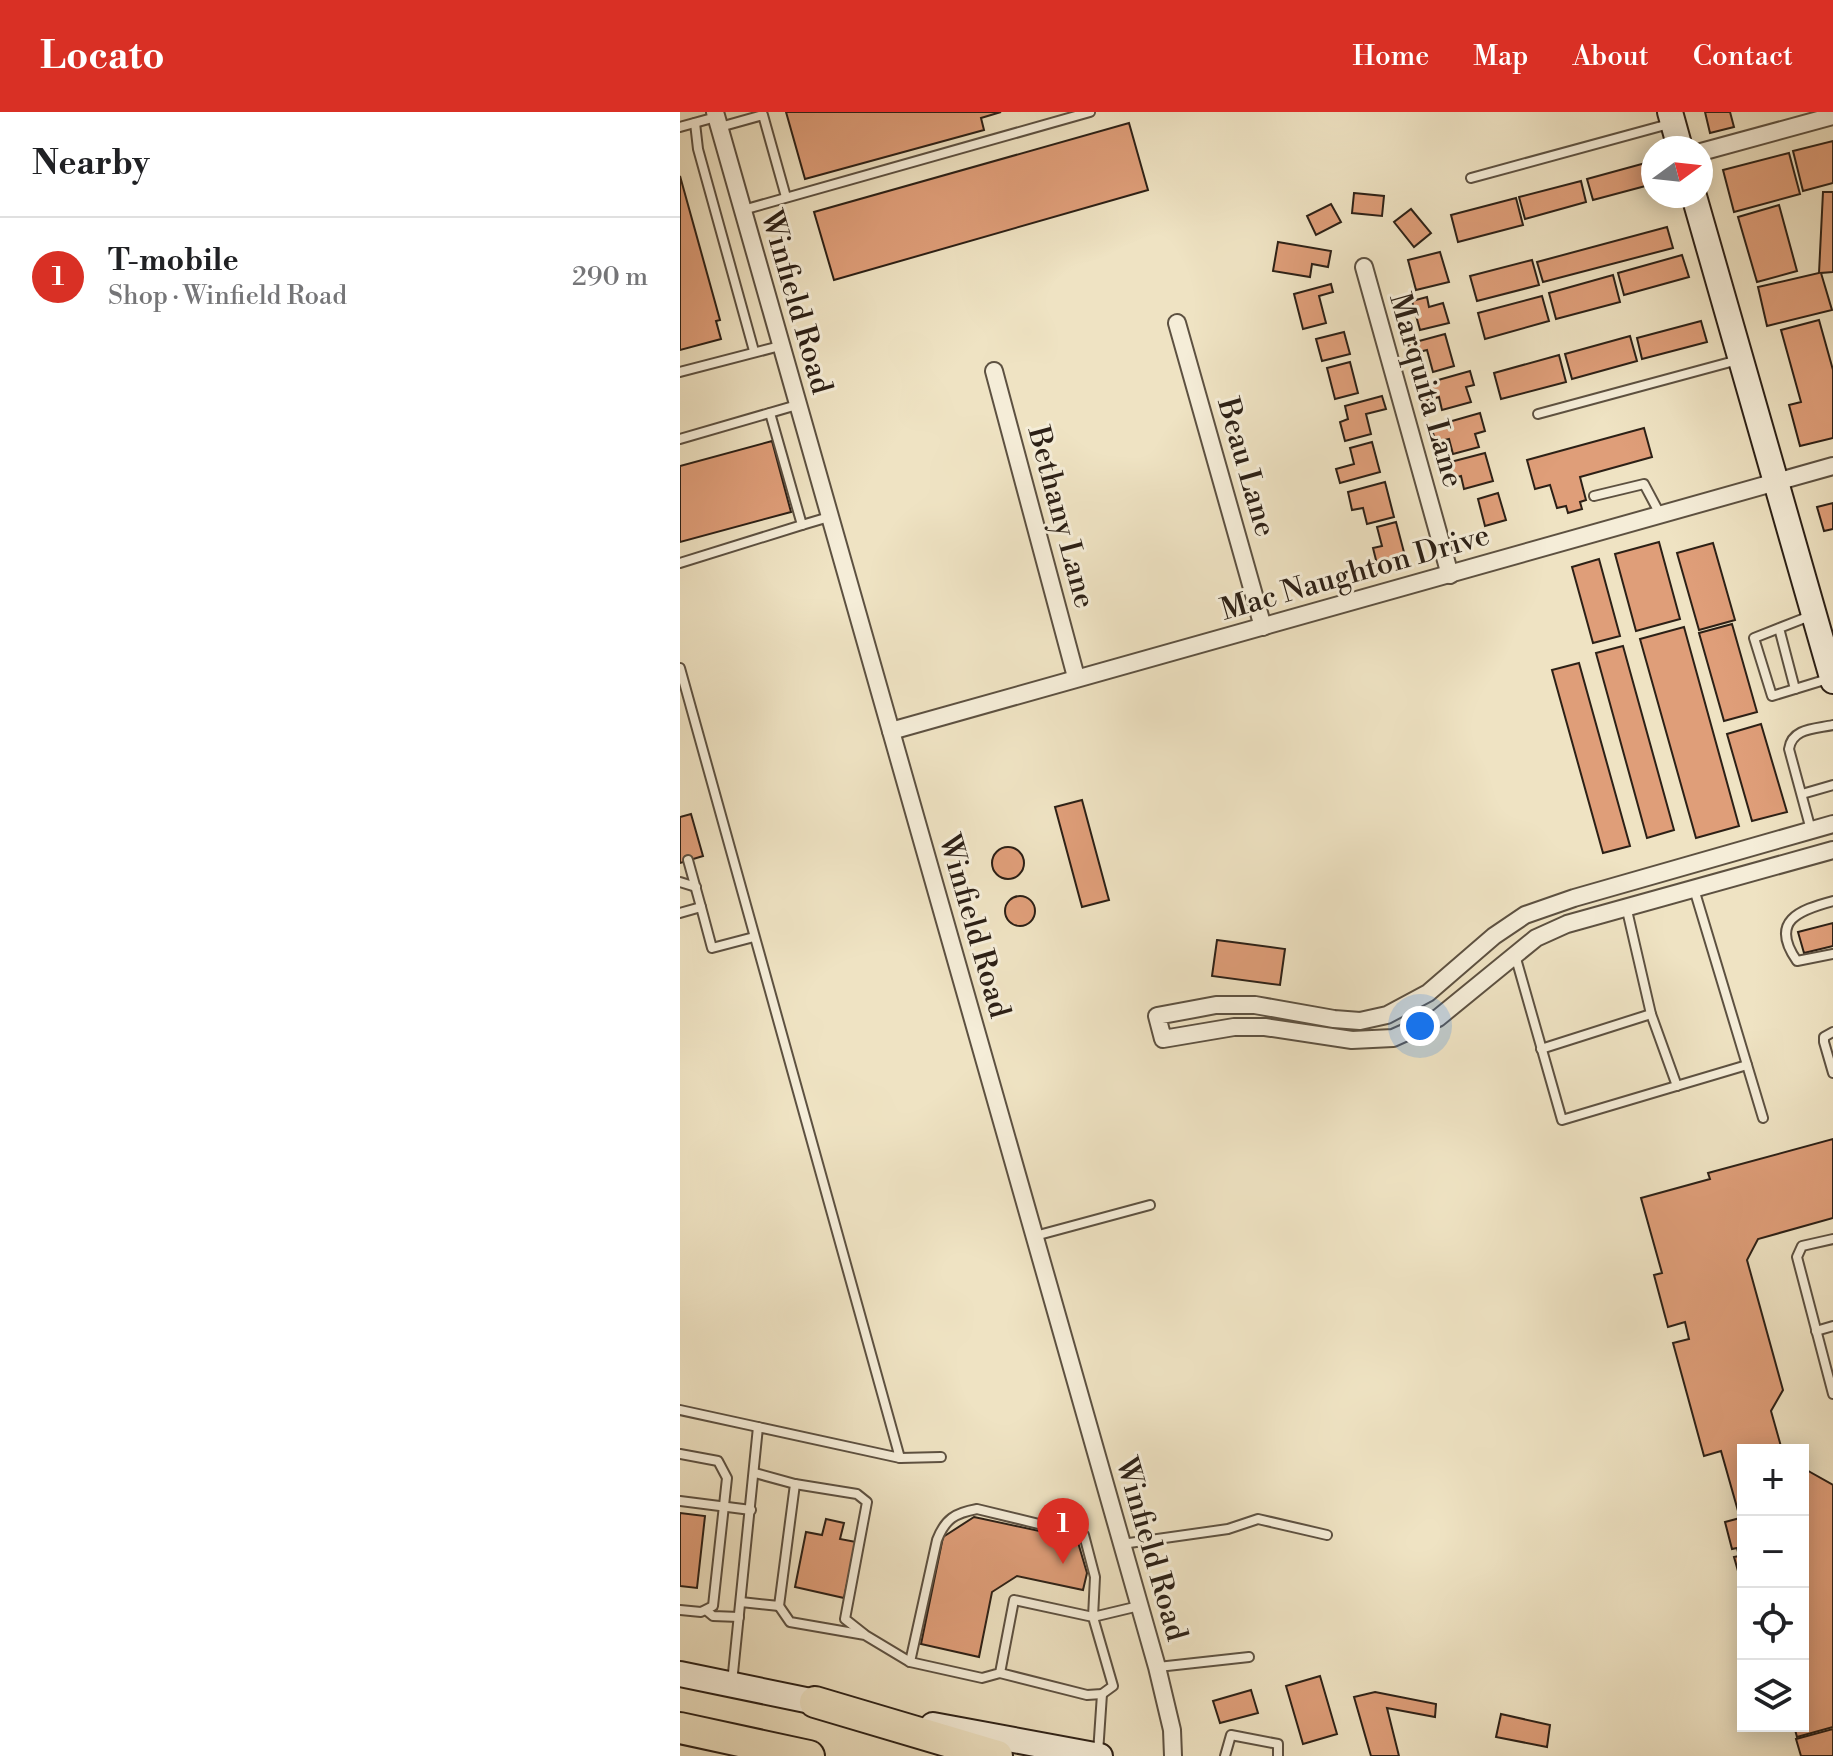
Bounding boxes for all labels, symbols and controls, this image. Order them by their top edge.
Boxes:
text: Locato [40,33,165,80]
text: Home [1353,39,1429,74]
text: Map [1473,39,1528,74]
text: About [1572,39,1649,74]
text: Contact [1693,39,1793,74]
north arrow [1641,136,1713,208]
text: Nearby [32,143,150,185]
street label: Winfield Road [751,205,840,398]
text: T-mobile [108,242,239,280]
text: 1 [52,261,64,293]
text: 290 m [572,261,648,293]
text: Shop · Winfield Road [108,280,347,312]
street label: Marquita Lane [1380,289,1472,492]
street label: Beau Lane [1208,392,1284,541]
street label: Bethany Lane [1018,421,1104,612]
street label: Mac Naughton Drive [1216,516,1494,630]
street label: Winfield Road [929,829,1018,1022]
your location [1400,1006,1440,1046]
map controls [1737,1444,1809,1732]
button: + [1737,1444,1809,1516]
street label: Winfield Road [1106,1452,1195,1645]
pin: 1 [1037,1498,1089,1564]
button: − [1737,1516,1809,1588]
button: locate [1737,1588,1809,1660]
button: layers [1737,1660,1809,1732]

